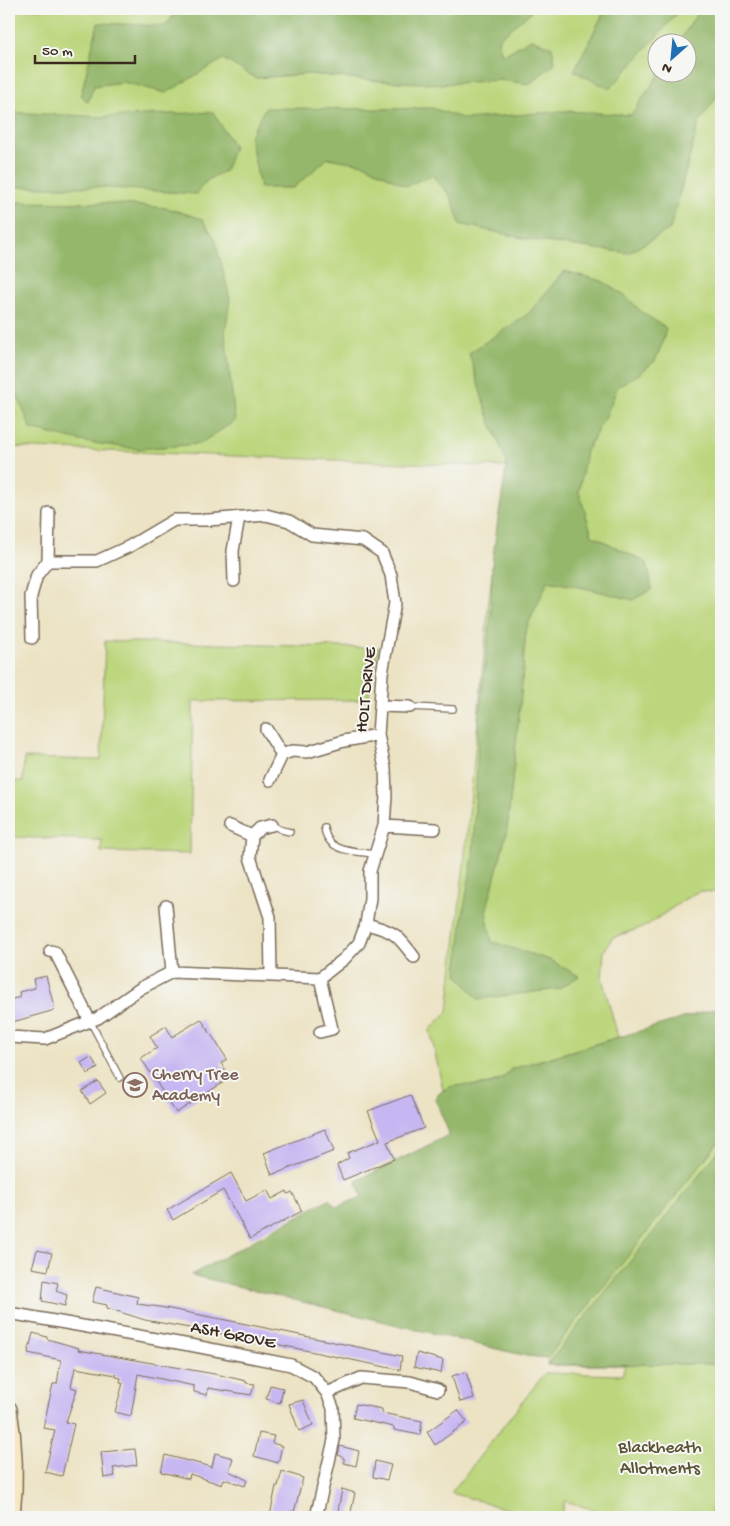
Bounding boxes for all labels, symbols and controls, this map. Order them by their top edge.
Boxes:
scale bar [35,32,135,64]
north arrow [648,32,698,82]
text: 50 m [42,43,73,61]
text: N [659,58,675,77]
street label: HOLT DRIVE [352,646,382,734]
place label: Cherry Tree Academy [152,1065,239,1107]
school or university icon: Cherry Tree Academy [122,1072,148,1098]
street label: ASH GROVE [189,1317,278,1355]
park label: Blackheath Allotments [617,1438,702,1480]

